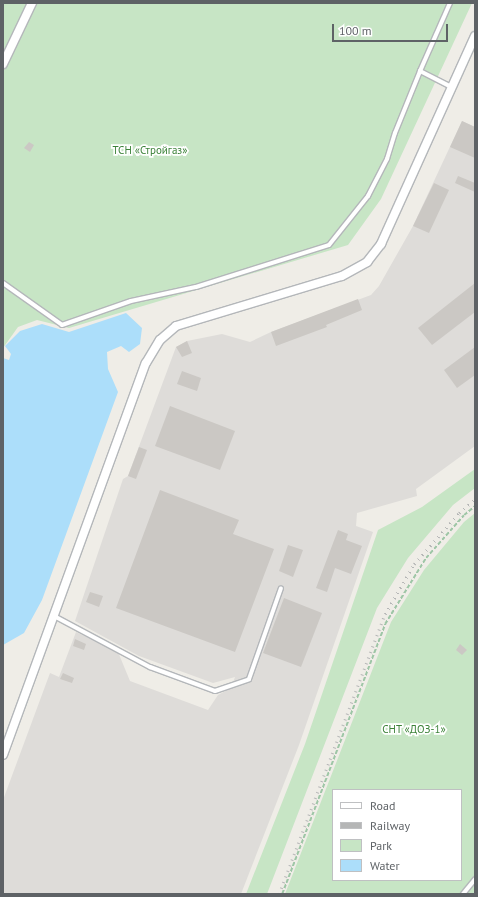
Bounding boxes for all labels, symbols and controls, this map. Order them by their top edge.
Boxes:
scale bar [334,16,450,42]
text: 100 m [339,23,372,38]
park label: ТСН «Стройгаз» [113,143,187,157]
park label: СНТ «ДОЗ-1» [382,722,446,736]
legend [332,789,462,881]
text: Road [370,798,395,813]
text: Railway [370,818,410,833]
text: Park [370,838,392,853]
text: Water [370,858,400,873]

